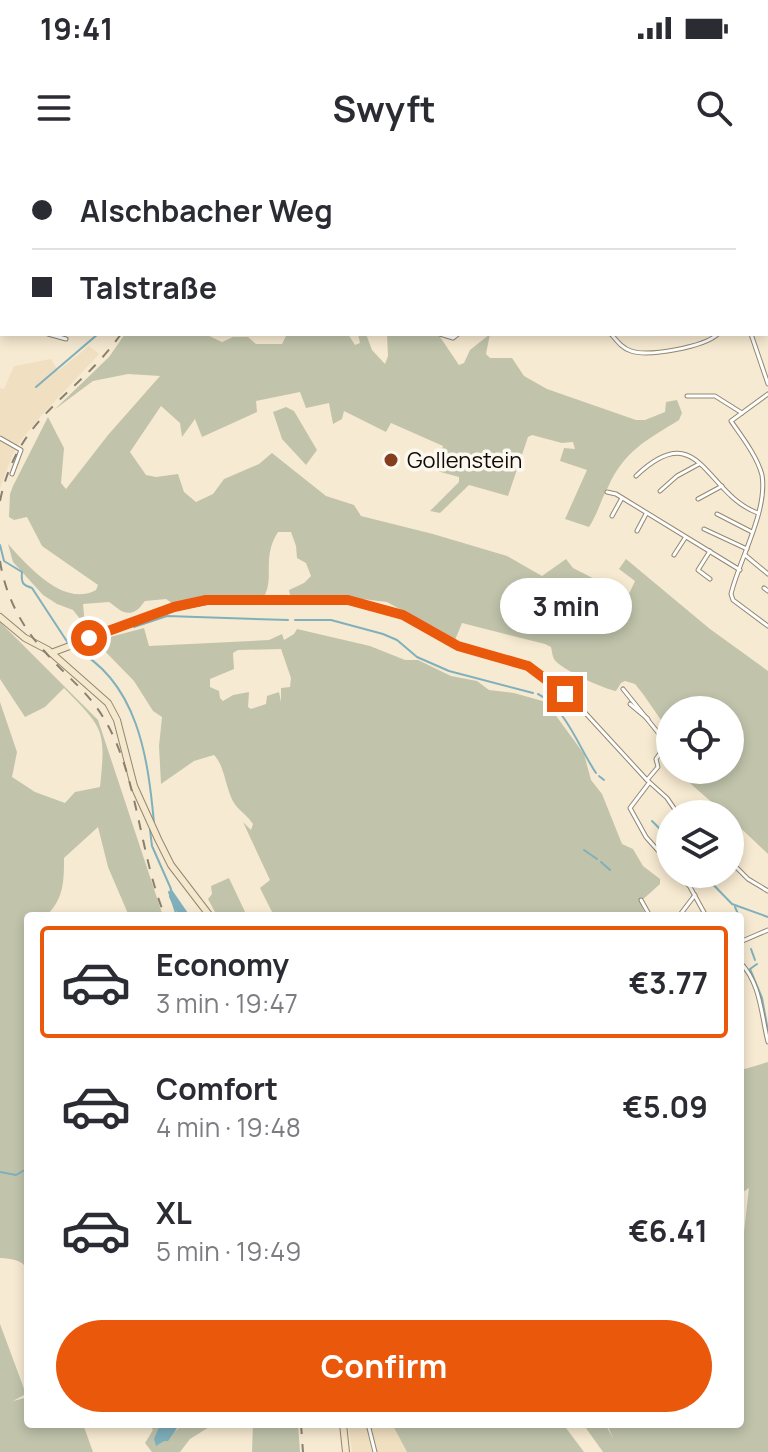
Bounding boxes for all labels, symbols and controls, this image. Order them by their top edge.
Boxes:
text: 19:41 [40,8,113,49]
text: Swyft [332,84,436,133]
icon: menu [32,86,76,130]
icon: search [692,86,736,130]
text: Alschbacher Weg [80,190,333,231]
text: Talstraße [80,267,217,308]
place label: Gollenstein [407,445,522,475]
marker: Gollenstein [382,451,400,469]
callout: 3 min [499,578,631,634]
text: 3 min [532,588,600,624]
route start [71,620,107,656]
route end [547,676,583,712]
map controls [656,696,744,888]
button: locate [656,696,744,784]
button: layers [656,800,744,888]
text: Economy [156,944,289,985]
icon: car [60,946,132,1018]
text: €3.77 [629,962,708,1003]
text: 3 min · 19:47 [156,985,298,1021]
text: Comfort [156,1068,278,1109]
icon: car [60,1070,132,1142]
text: €5.09 [622,1086,708,1127]
text: 4 min · 19:48 [156,1109,301,1145]
text: XL [156,1192,192,1233]
icon: car [60,1194,132,1266]
text: €6.41 [628,1210,708,1251]
text: 5 min · 19:49 [156,1233,301,1269]
button: Confirm [56,1320,712,1412]

